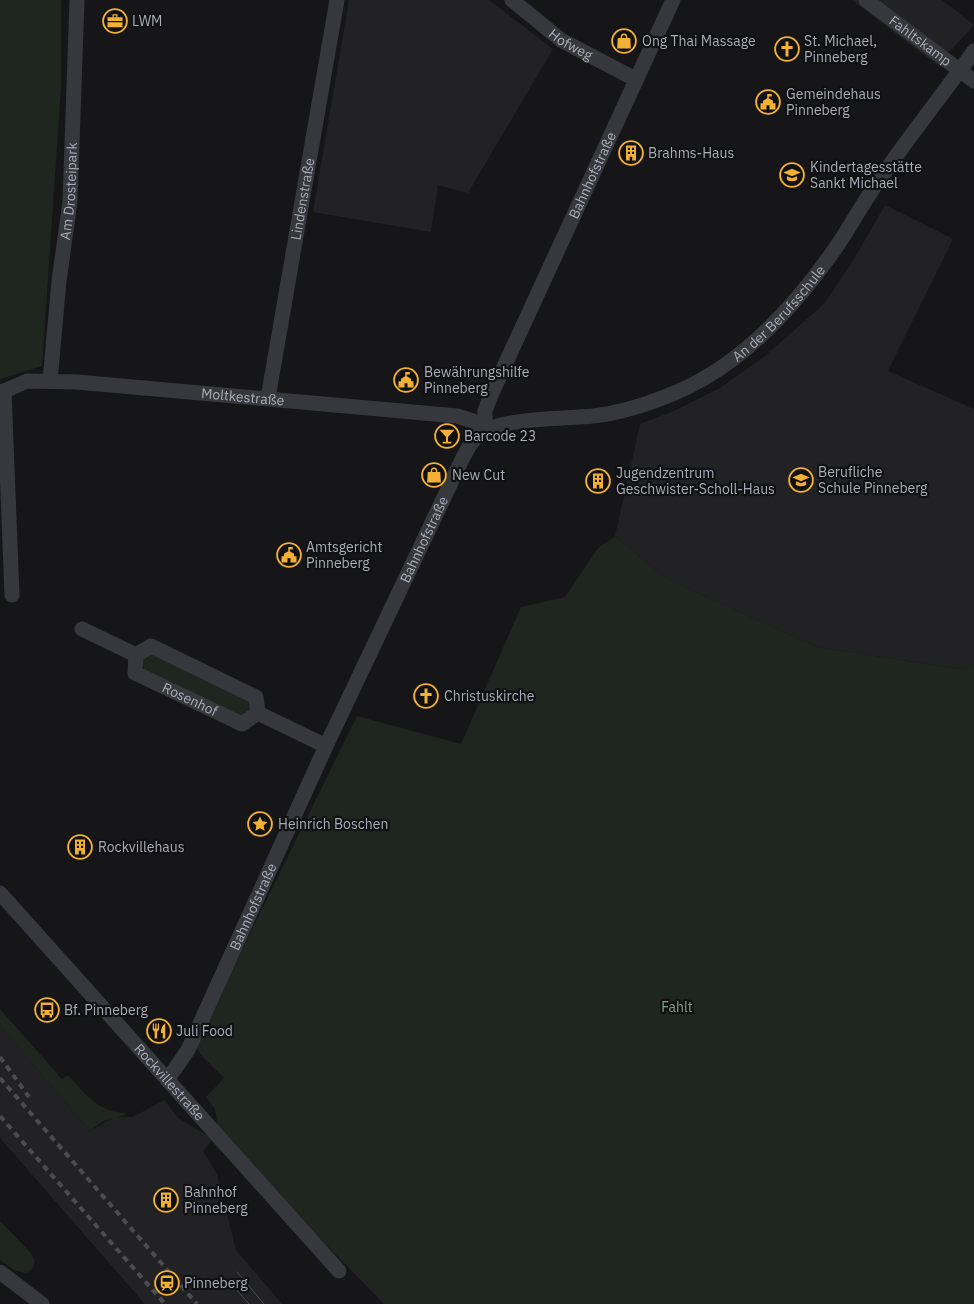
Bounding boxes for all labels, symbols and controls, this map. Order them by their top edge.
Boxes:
office icon: LWM [102,8,128,34]
place label: LWM [132,12,163,30]
street label: Fahltskamp [886,12,955,70]
street label: Hofweg [545,25,596,64]
shop icon: Ong Thai Massage [611,28,637,54]
place label: Ong Thai Massage [642,32,756,50]
place label: St. Michael, Pinneberg [804,32,877,66]
church icon: St. Michael, Pinneberg [774,36,800,62]
place label: Gemeindehaus Pinneberg [786,85,881,119]
public building icon: Gemeindehaus Pinneberg [755,89,781,115]
street label: Bahnhofstraße [564,129,620,222]
building icon: Brahms-Haus [618,140,644,166]
street label: Am Drosteipark [56,141,81,241]
place label: Brahms-Haus [648,144,734,162]
street label: Lindenstraße [287,156,319,241]
place label: Kindertagesstätte Sankt Michael [810,158,922,192]
school or university icon: Kindertagesstätte Sankt Michael [779,162,805,188]
street label: An der Berufsschule [729,261,829,366]
place label: Bewährungshilfe Pinneberg [424,363,530,397]
public building icon: Bewährungshilfe Pinneberg [393,367,419,393]
street label: Moltkestraße [200,384,286,410]
bar icon: Barcode 23 [434,423,460,449]
place label: Barcode 23 [464,427,536,445]
shop icon: New Cut [421,462,447,488]
place label: Berufliche Schule Pinneberg [818,463,928,497]
place label: Jugendzentrum Geschwister-Scholl-Haus [616,464,775,498]
place label: New Cut [452,466,505,484]
school or university icon: Berufliche Schule Pinneberg [788,467,814,493]
building icon: Jugendzentrum Geschwister-Scholl-Haus [585,468,611,494]
street label: Bahnhofstraße [396,493,452,586]
place label: Amtsgericht Pinneberg [306,538,382,572]
public building icon: Amtsgericht Pinneberg [276,542,302,568]
street label: Rosenhof [159,678,221,720]
church icon: Christuskirche [413,683,439,709]
place label: Christuskirche [444,687,535,705]
place icon: Heinrich Boschen [247,811,273,837]
place label: Heinrich Boschen [278,815,388,833]
building icon: Rockvillehaus [67,834,93,860]
place label: Rockvillehaus [98,838,185,856]
street label: Bahnhofstraße [225,860,281,953]
bus stop icon: Bf. Pinneberg [34,997,60,1023]
park label: Fahlt [661,998,693,1016]
place label: Bf. Pinneberg [64,1001,148,1019]
restaurant icon: Juli Food [146,1018,172,1044]
place label: Juli Food [176,1022,233,1040]
street label: Rockvillestraße [130,1040,209,1125]
place label: Bahnhof Pinneberg [184,1183,248,1217]
building icon: Bahnhof Pinneberg [153,1187,179,1213]
station icon: Pinneberg [154,1270,180,1296]
place label: Pinneberg [184,1274,248,1292]

